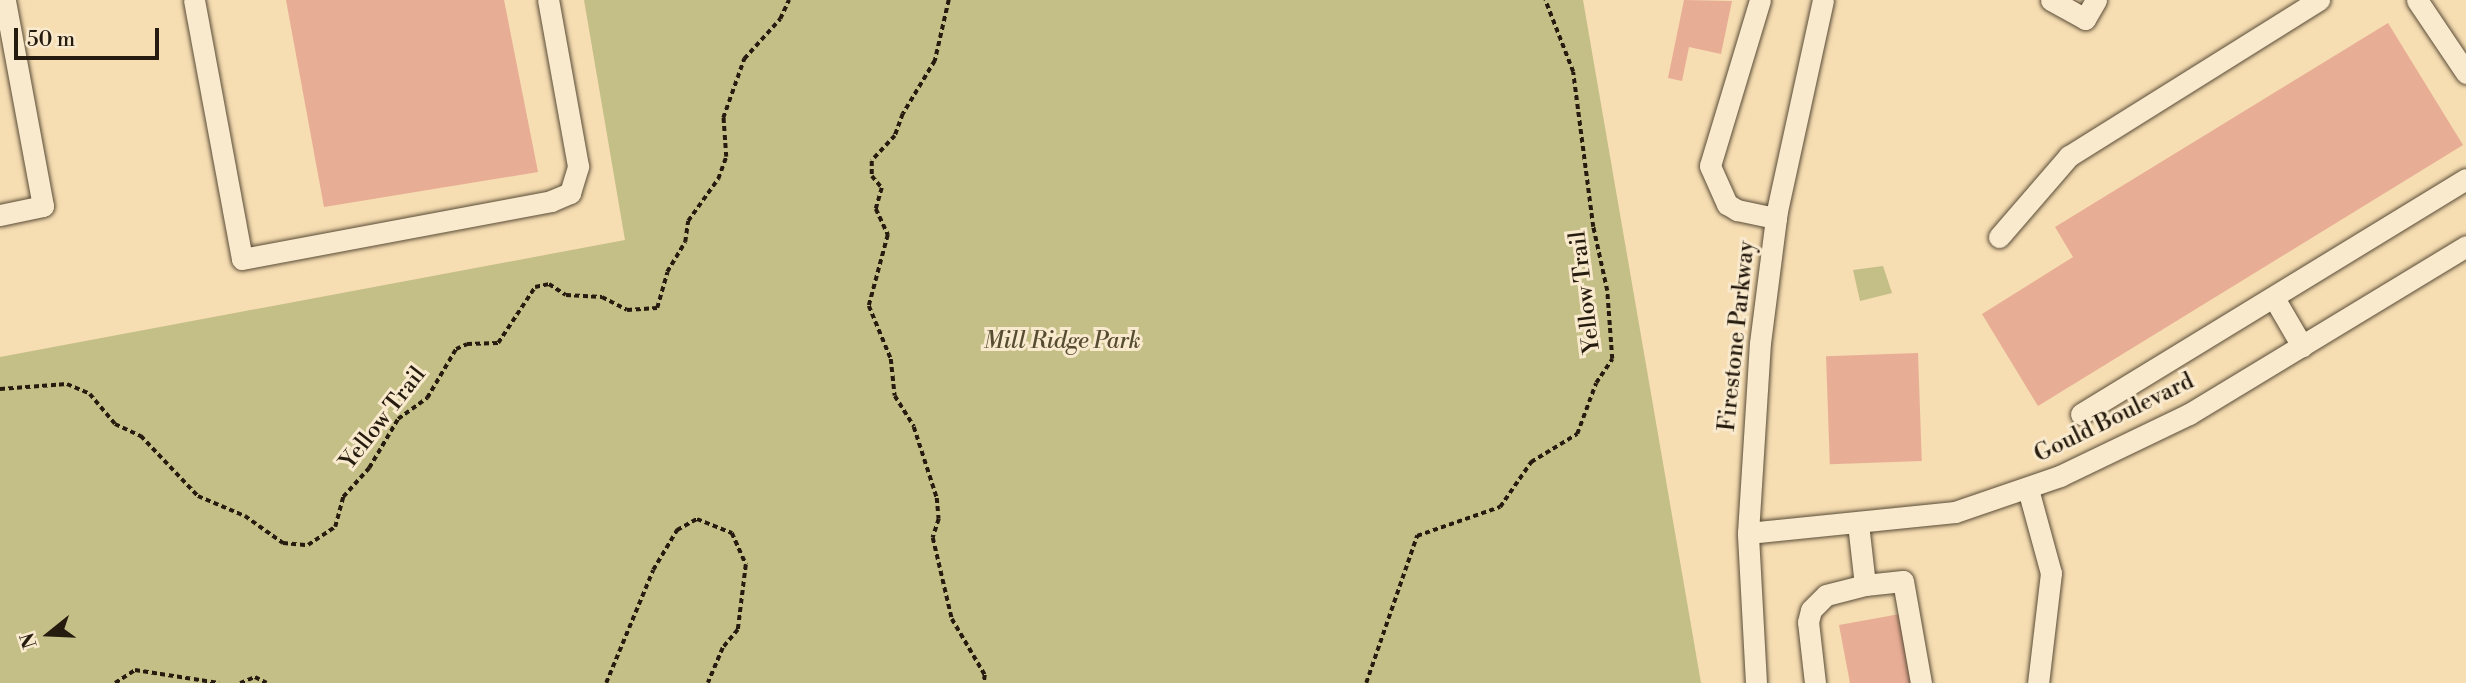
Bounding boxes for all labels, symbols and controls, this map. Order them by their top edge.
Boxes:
scale bar [18,14,163,58]
text: 50 m [27,27,75,53]
street label: Yellow Trail [1564,229,1606,355]
street label: Firestone Parkway [1713,239,1761,433]
park label: Mill Ridge Park [983,327,1141,355]
street label: Yellow Trail [334,361,432,475]
street label: Gould Boulevard [2030,367,2198,469]
north arrow [14,599,84,669]
text: N [15,630,43,651]

